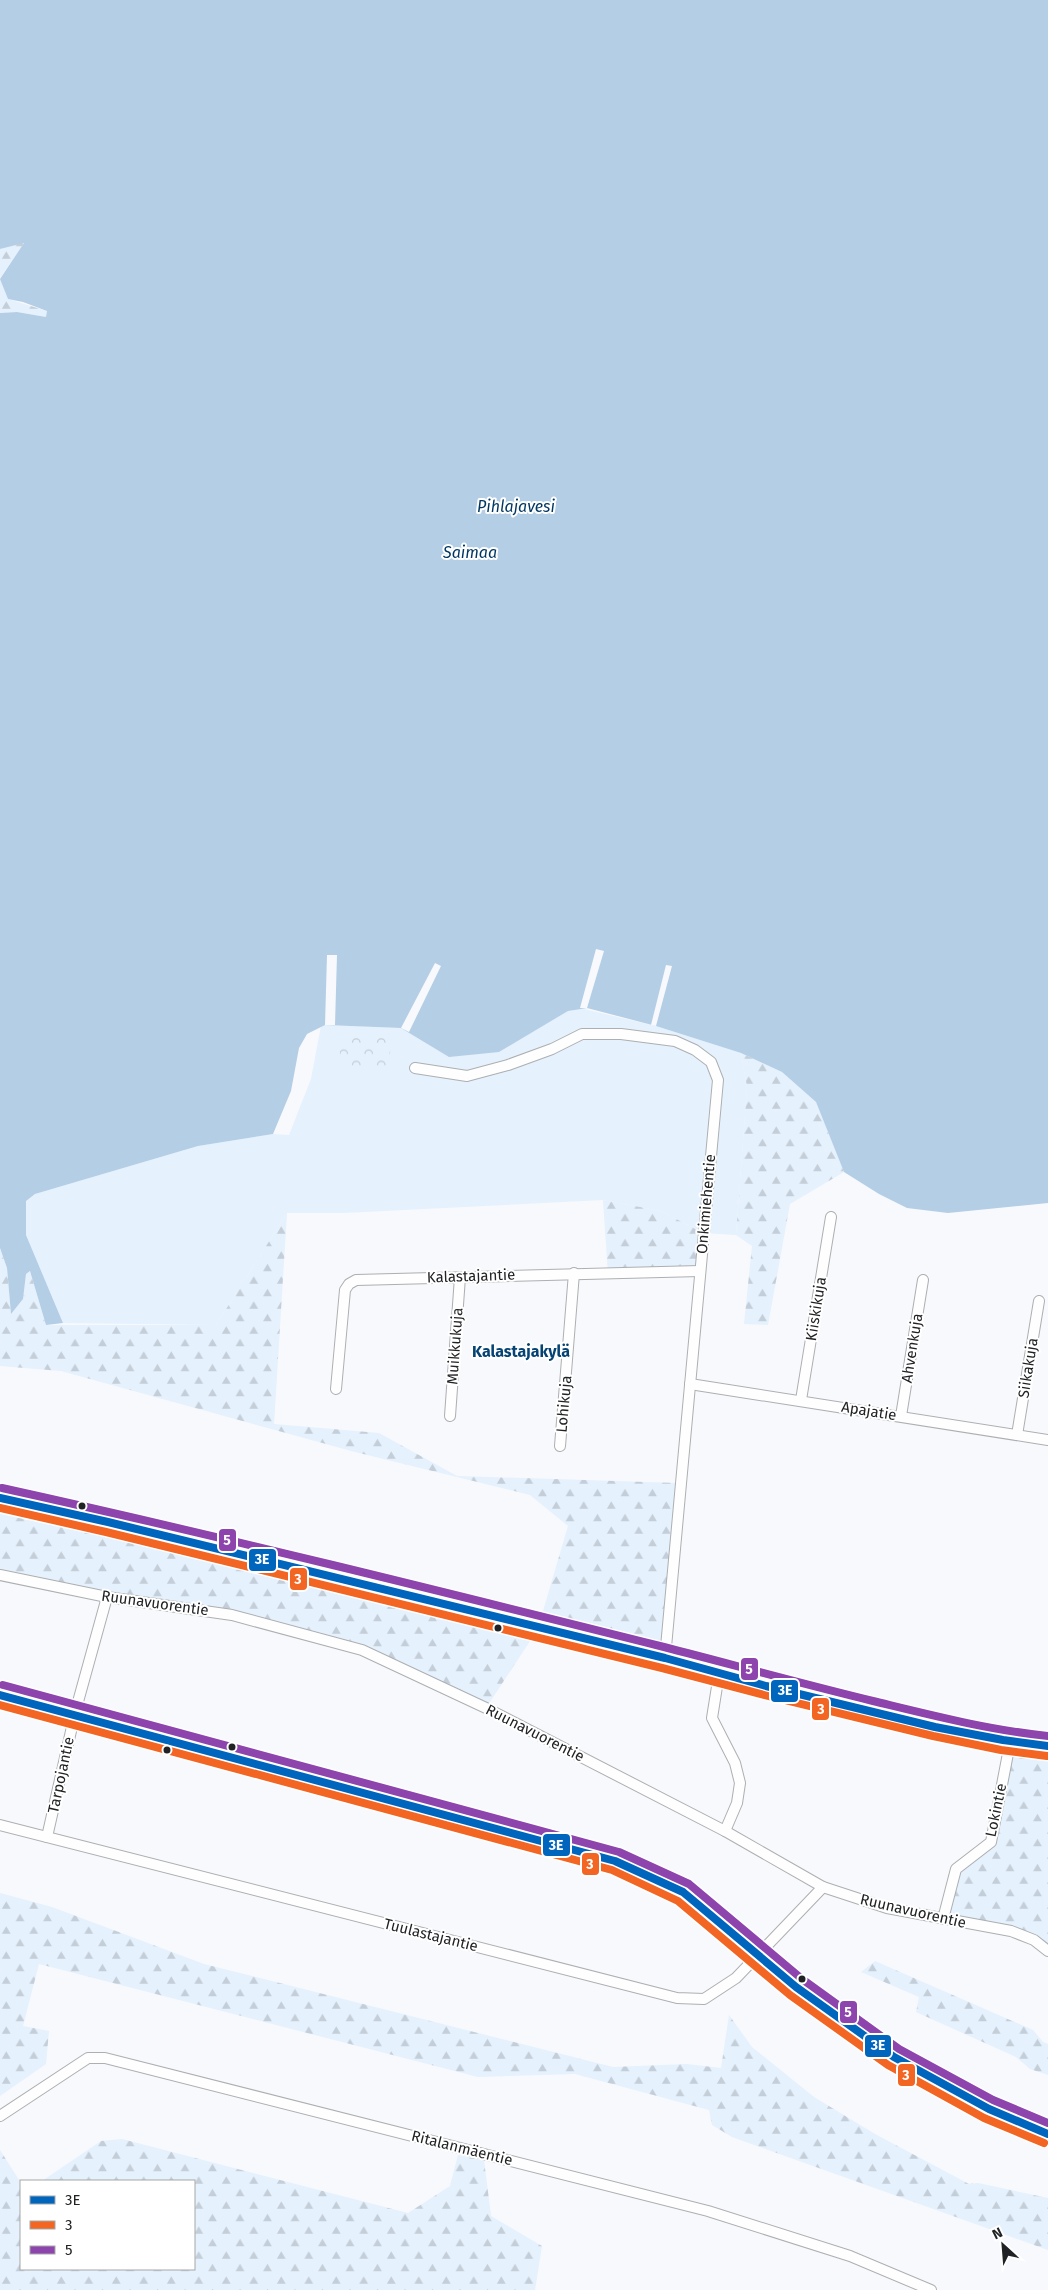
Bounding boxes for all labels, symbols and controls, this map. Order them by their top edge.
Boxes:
water label: Pihlajavesi [477,497,555,516]
water label: Saimaa [442,543,497,562]
street label: Onkimiehentie [693,1153,719,1255]
street label: Kalastajantie [427,1265,515,1287]
street label: Kiiskikuja [802,1276,830,1342]
street label: Muikkukuja [443,1307,467,1385]
street label: Ahvenkuja [898,1312,926,1384]
street label: Siikakuja [1014,1337,1042,1399]
district label: Kalastajakylä [472,1342,570,1361]
street label: Lohikuja [553,1375,575,1433]
street label: Apajatie [840,1398,898,1424]
unlabelled marker [77,1501,87,1511]
line badge: 5 [218,1528,237,1552]
text: 5 [223,1532,231,1549]
line badge: 3E [248,1548,277,1572]
text: 3E [254,1551,269,1568]
line badge: 3 [289,1567,308,1591]
text: 3 [293,1571,302,1588]
street label: Ruunavuorentie [100,1587,210,1619]
unlabelled marker [493,1623,503,1633]
line badge: 5 [740,1657,759,1681]
text: 5 [745,1661,753,1678]
line badge: 3E [770,1679,799,1703]
text: 3E [777,1682,792,1699]
line badge: 3 [811,1697,830,1721]
street label: Ruunavuorentie [483,1700,587,1766]
text: 3 [816,1701,825,1718]
street label: Tarpojantie [44,1735,78,1815]
unlabelled marker [227,1742,237,1752]
unlabelled marker [162,1745,172,1755]
street label: Lokintie [982,1782,1010,1838]
line badge: 3E [542,1833,571,1857]
text: 3E [548,1837,563,1854]
line badge: 3 [581,1852,600,1876]
text: 3 [585,1856,594,1873]
street label: Ruunavuorentie [858,1890,968,1932]
street label: Tuulastajantie [382,1915,480,1955]
unlabelled marker [797,1974,807,1984]
line badge: 5 [839,2000,858,2024]
text: 5 [844,2004,852,2021]
line badge: 3E [864,2034,892,2058]
text: 3E [870,2037,885,2054]
line badge: 3 [897,2063,916,2087]
text: 3 [901,2067,910,2084]
street label: Ritalanmäentie [410,2127,514,2169]
legend [20,2180,195,2270]
text: 3E [65,2191,81,2209]
text: 3 [65,2216,73,2234]
north arrow [978,2220,1028,2270]
text: N [990,2224,1005,2243]
text: 5 [65,2241,73,2259]

